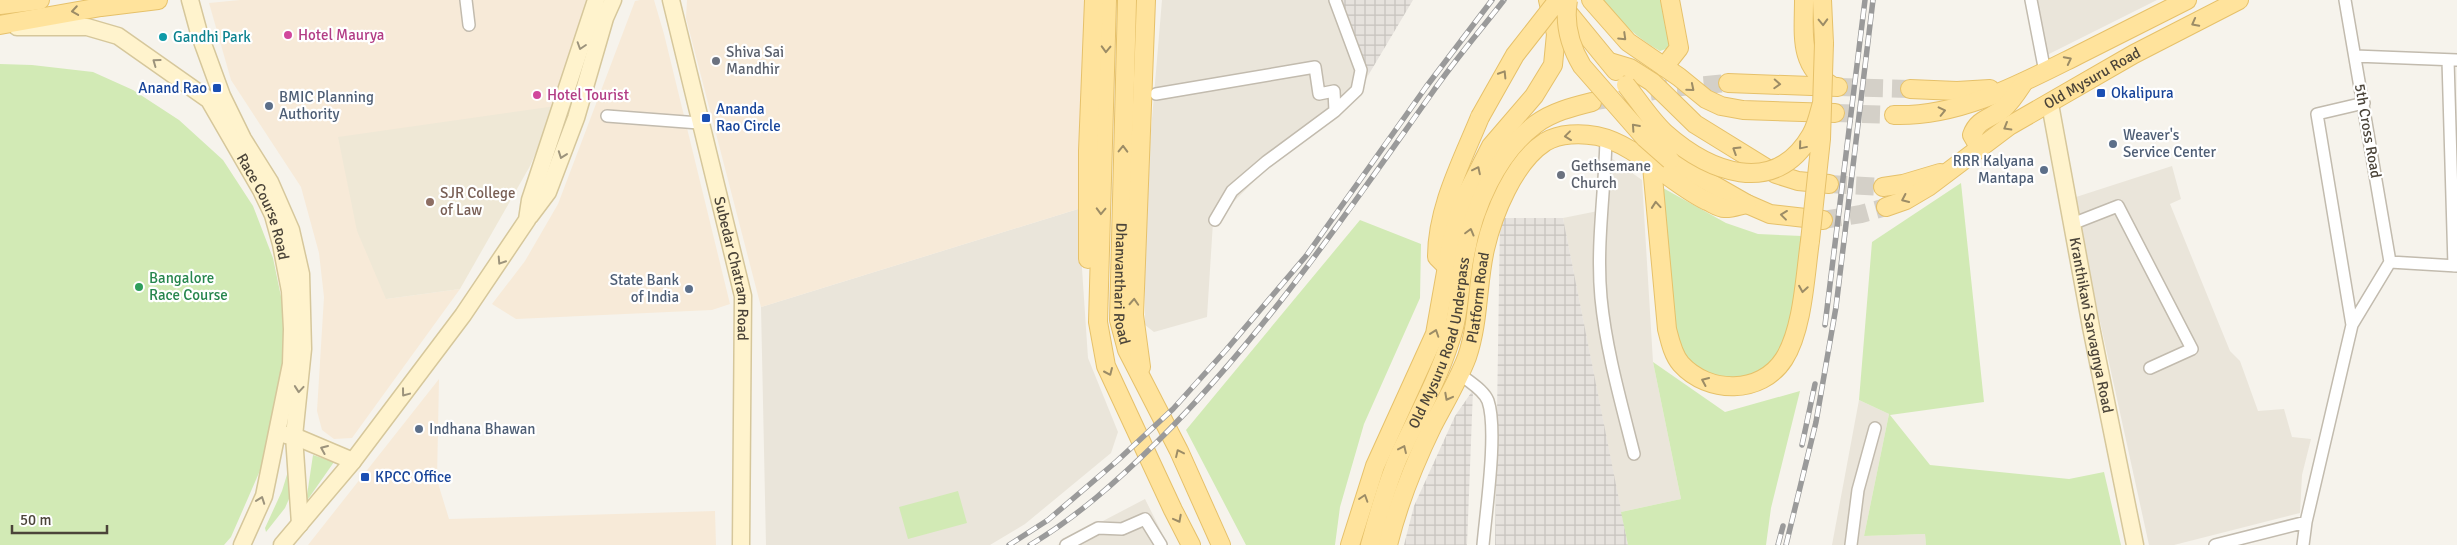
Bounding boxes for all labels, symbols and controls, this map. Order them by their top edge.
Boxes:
one-way arrow [70,5,78,16]
one-way arrow [2192,16,2201,26]
one-way arrow [1817,18,1828,26]
place label: Hotel Maurya [298,26,384,44]
place label: Gandhi Park [173,28,251,46]
marker: Hotel Maurya [282,29,294,41]
marker: Gandhi Park [157,31,169,43]
one-way arrow [1617,31,1626,40]
one-way arrow [577,42,587,50]
place label: Shiva Sai Mandhir [726,43,784,78]
street label: Old Mysuru Road [2041,43,2143,113]
one-way arrow [1100,45,1111,53]
marker: Shiva Sai Mandhir [710,55,722,67]
one-way arrow [2063,56,2072,66]
one-way arrow [153,59,162,67]
one-way arrow [1497,71,1507,80]
place label: Anand Rao [138,79,207,97]
one-way arrow [1774,79,1781,89]
marker: Anand Rao [211,82,223,94]
one-way arrow [1686,82,1695,91]
street label: 5th Cross Road [2351,82,2385,180]
place label: Okalipura [2111,84,2174,102]
place label: Hotel Tourist [547,86,629,104]
marker: Okalipura [2095,87,2107,99]
place label: BMIC Planning Authority [279,88,374,123]
marker: Hotel Tourist [531,89,543,101]
marker: BMIC Planning Authority [263,100,275,112]
place label: Ananda Rao Circle [716,100,781,135]
one-way arrow [1938,106,1947,117]
marker: Ananda Rao Circle [700,112,712,124]
one-way arrow [2004,121,2013,131]
one-way arrow [1631,123,1640,132]
place label: Weaver's Service Center [2123,126,2217,161]
one-way arrow [1563,130,1571,141]
marker: Weaver's Service Center [2107,138,2119,150]
one-way arrow [1799,141,1808,150]
one-way arrow [1118,145,1128,152]
one-way arrow [1733,146,1742,156]
street label: Race Course Road [233,150,293,261]
one-way arrow [558,150,568,159]
place label: RRR Kalyana Mantapa [1953,152,2034,187]
place label: Gethsemane Church [1571,157,1651,192]
marker: RRR Kalyana Mantapa [2038,164,2050,176]
one-way arrow [1471,167,1481,176]
marker: Gethsemane Church [1555,169,1567,181]
place label: SJR College of Law [440,184,516,219]
one-way arrow [1901,193,1910,204]
street label: Subedar Chatram Road [710,195,752,341]
marker: SJR College of Law [424,196,436,208]
one-way arrow [1650,201,1661,209]
one-way arrow [1096,208,1106,215]
one-way arrow [1780,210,1788,221]
street label: Dhanvanthari Road [1110,222,1134,347]
one-way arrow [1465,228,1475,236]
street label: Kranthikavi Sarvagnya Road [2066,236,2117,415]
street label: Platform Road [1462,250,1493,345]
street label: Old Mysuru Road Underpass [1405,255,1473,432]
one-way arrow [497,256,507,265]
place label: Bangalore Race Course [149,269,228,304]
place label: State Bank of India [610,271,679,306]
marker: Bangalore Race Course [133,281,145,293]
marker: State Bank of India [683,283,695,295]
one-way arrow [1798,285,1808,293]
one-way arrow [1129,298,1140,306]
one-way arrow [1429,329,1439,338]
one-way arrow [1103,367,1114,376]
one-way arrow [1701,376,1710,387]
one-way arrow [294,385,305,393]
one-way arrow [403,387,411,396]
one-way arrow [1444,392,1454,401]
place label: Indhana Bhawan [429,420,536,438]
marker: Indhana Bhawan [413,423,425,435]
one-way arrow [320,444,329,455]
one-way arrow [1396,445,1407,454]
one-way arrow [1175,449,1186,458]
place label: KPCC Office [375,468,451,486]
marker: KPCC Office [359,471,371,483]
one-way arrow [1358,495,1368,503]
one-way arrow [255,496,265,505]
scale bar [12,502,108,534]
text: 50 m [20,511,51,529]
one-way arrow [1172,514,1182,523]

